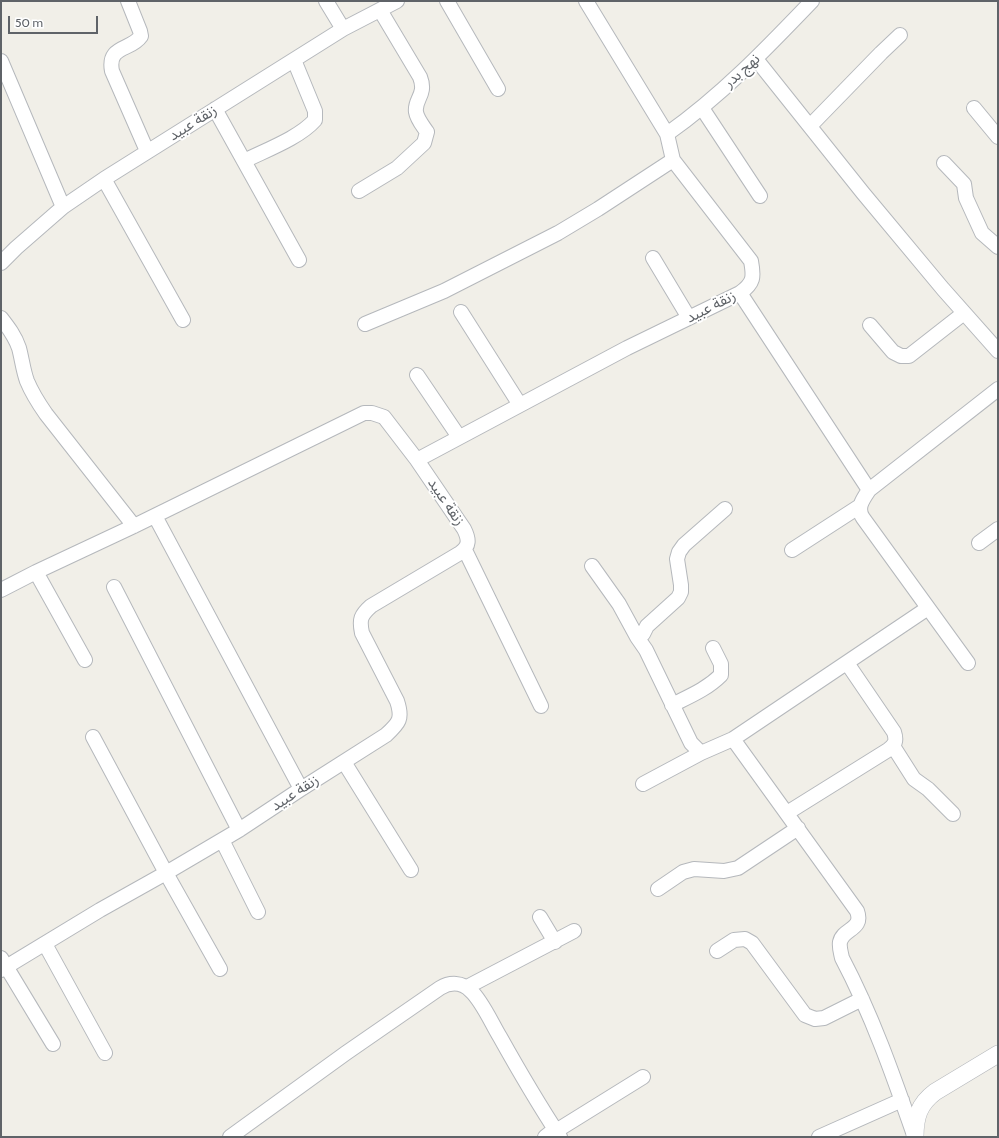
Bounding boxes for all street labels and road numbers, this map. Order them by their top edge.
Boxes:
street label: نهج بدر [720,50,764,92]
street label: زنقة عبيد [166,101,220,145]
street label: زنقة عبيد [683,287,739,327]
street label: زنقة عبيد [424,475,468,529]
street label: زنقة عبيد [268,771,322,815]

